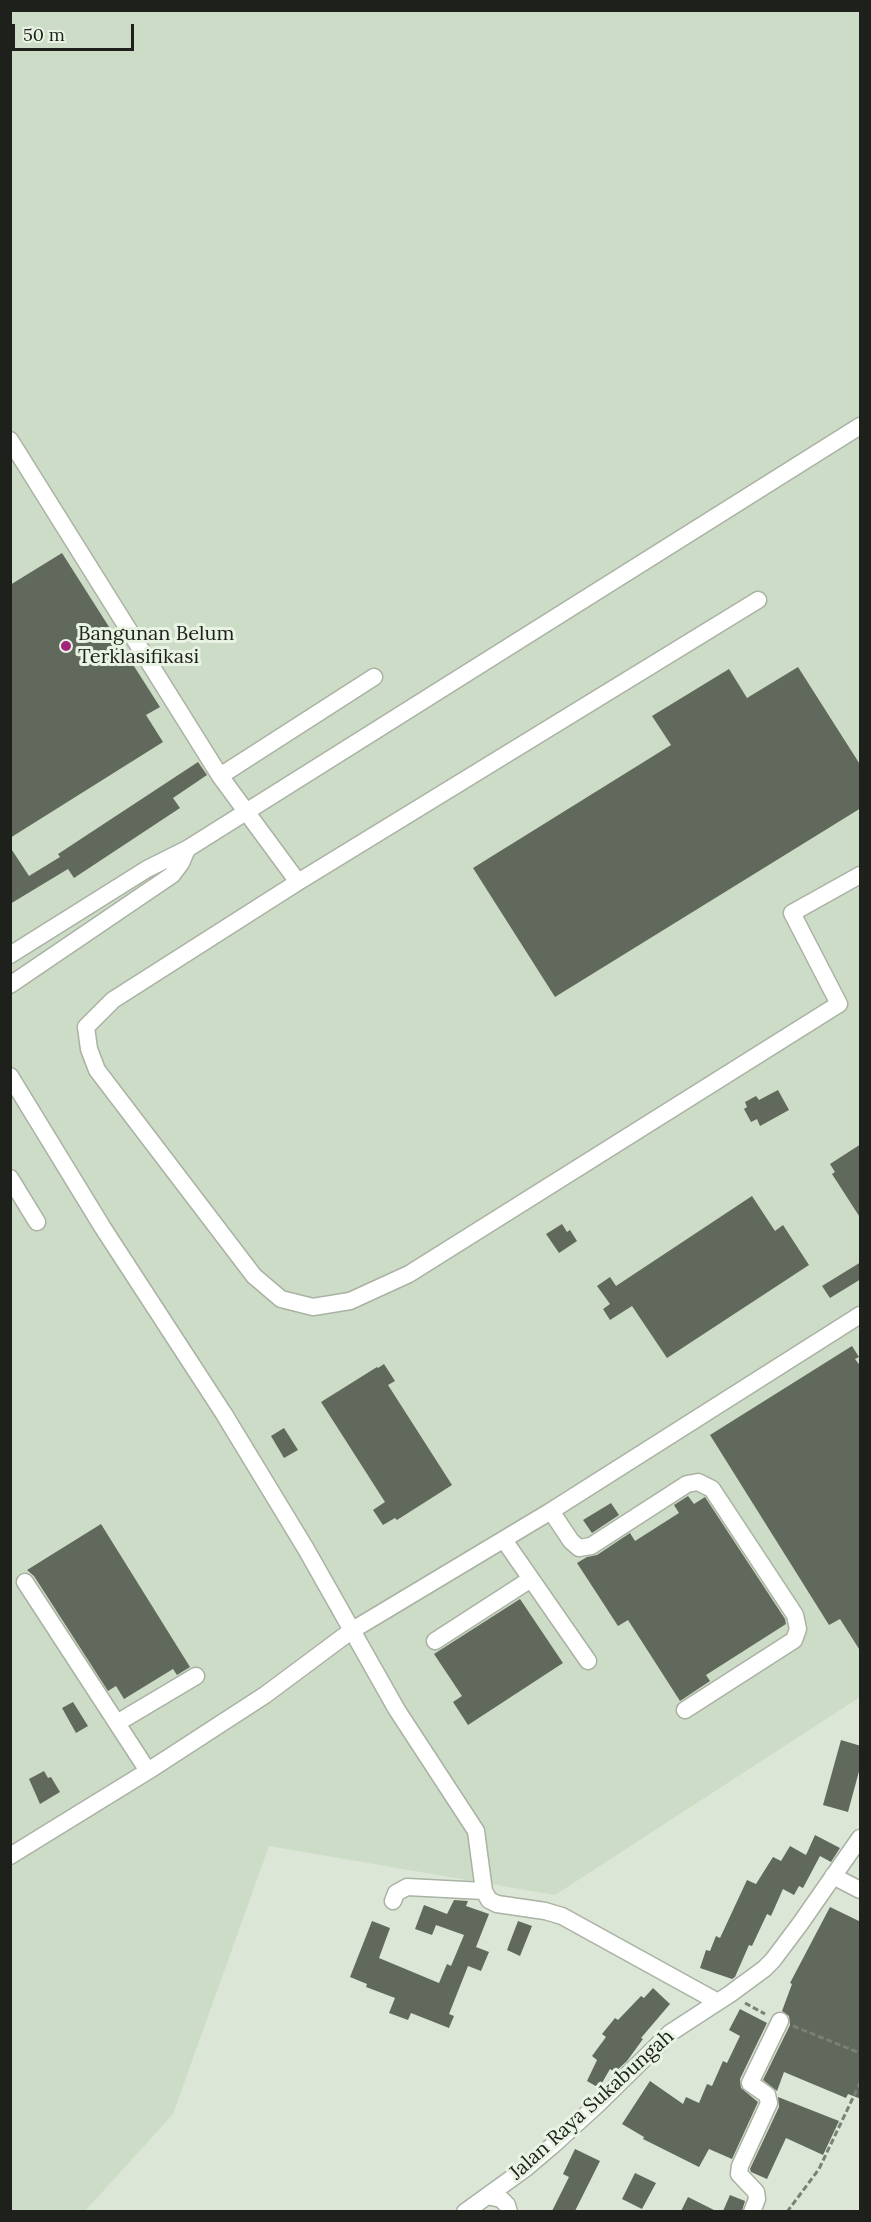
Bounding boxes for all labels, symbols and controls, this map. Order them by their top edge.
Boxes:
scale bar [15,12,136,50]
text: 50 m [23,23,65,46]
place label: Bangunan Belum Terklasifikasi [78,622,234,669]
marker: Bangunan Belum Terklasifikasi [59,639,73,653]
street label: Jalan Raya Sukabungah [505,2025,679,2185]

